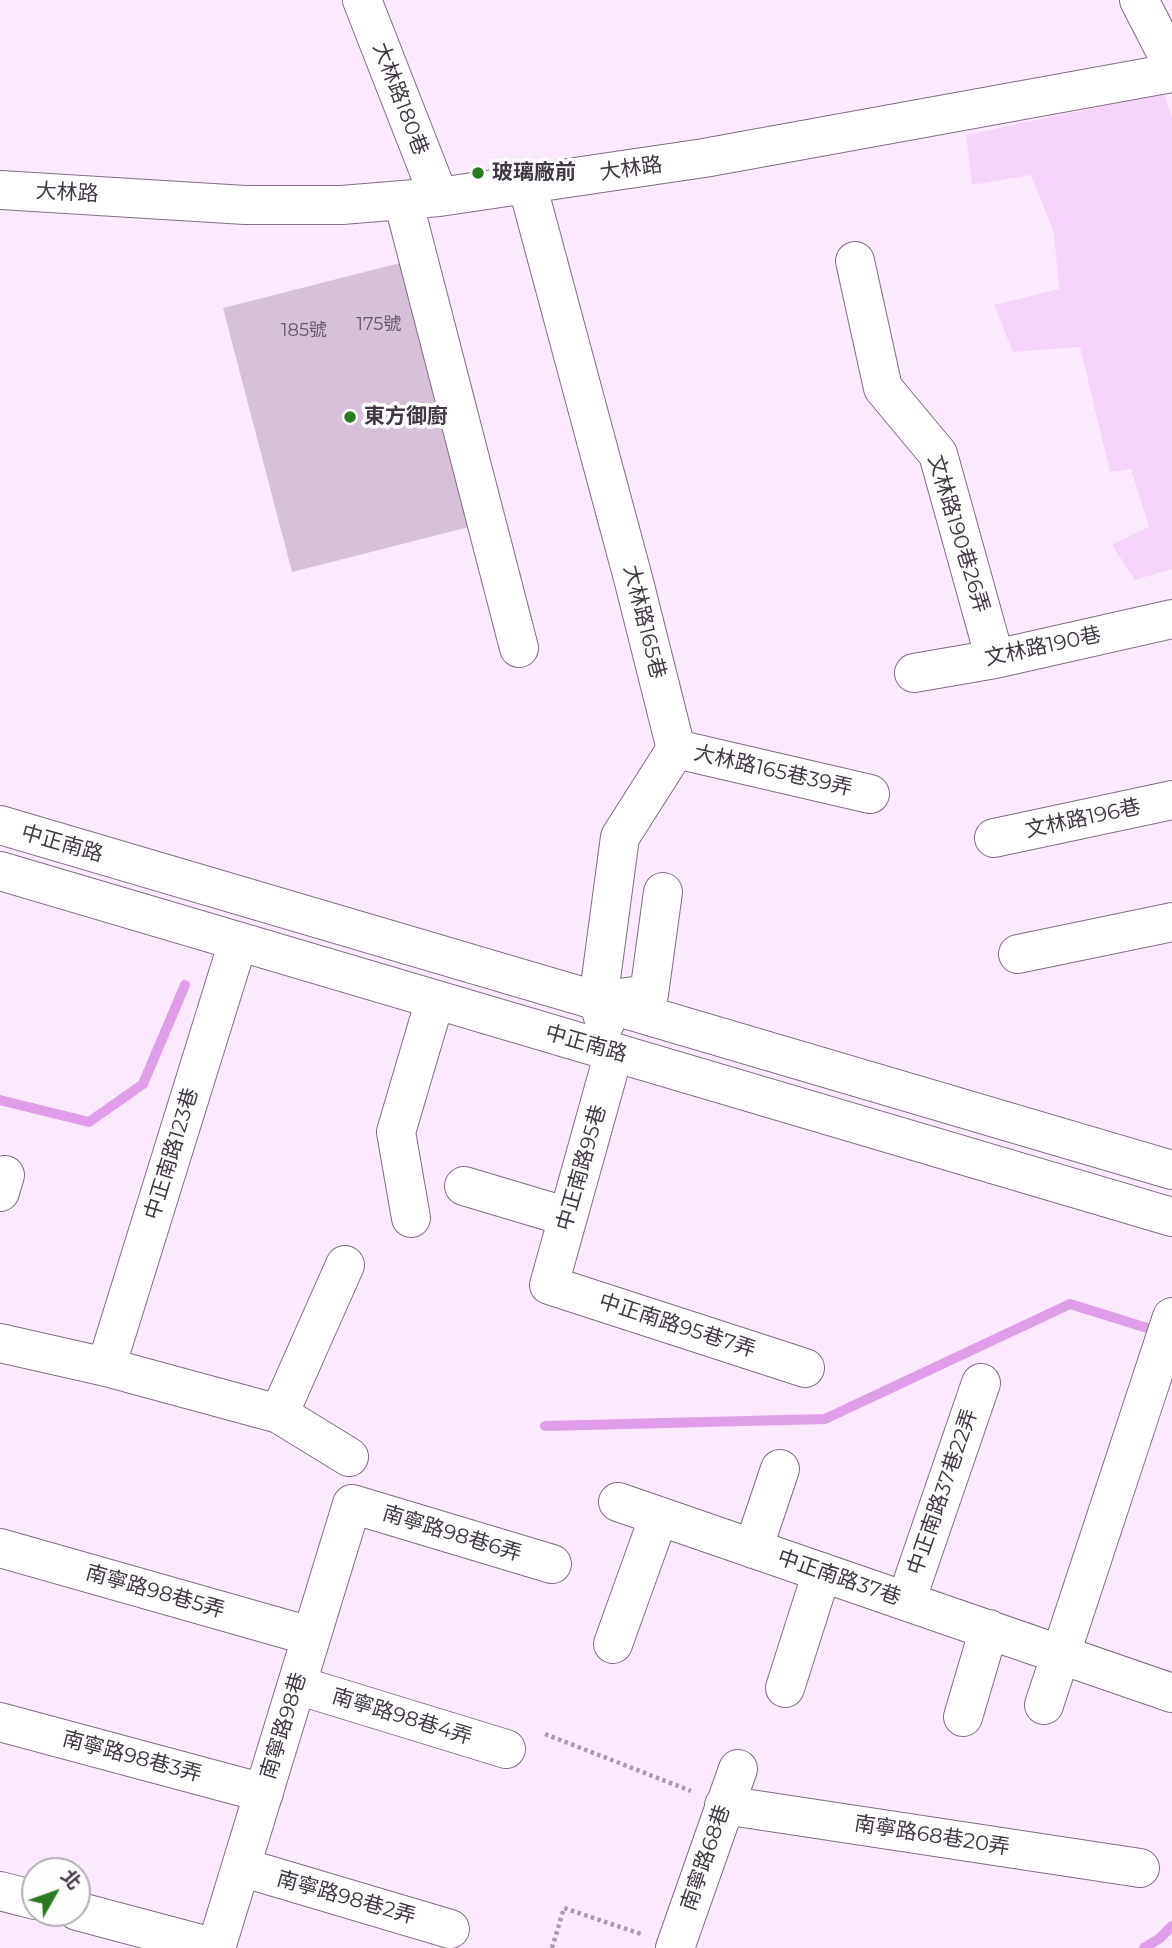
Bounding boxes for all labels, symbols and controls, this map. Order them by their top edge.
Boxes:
street label: 大林路180巷 [367,39,433,159]
street label: 大林路 [598,152,664,186]
place label: 玻璃廠前 [492,160,576,186]
marker: 玻璃廠前 [470,165,486,181]
street label: 大林路 [35,179,99,207]
house number: 175號 [357,314,401,336]
house number: 185號 [281,320,327,342]
place label: 東方御廚 [364,404,448,430]
marker: 東方御廚 [342,409,358,425]
street label: 文林路190巷26弄 [922,452,994,616]
street label: 大林路165巷 [618,563,670,681]
street label: 文林路190巷 [983,622,1103,672]
street label: 大林路165巷39弄 [691,741,855,801]
street label: 文林路196巷 [1023,794,1143,844]
street label: 中正南路 [18,820,106,868]
street label: 中正南路 [542,1020,630,1068]
street label: 中正南路123巷 [140,1085,204,1223]
street label: 中正南路95巷 [552,1102,612,1234]
street label: 中正南路95巷7弄 [596,1289,758,1363]
street label: 中正南路37巷22弄 [903,1406,983,1578]
street label: 南寧路98巷6弄 [379,1501,525,1567]
street label: 中正南路37巷 [774,1545,904,1611]
street label: 南寧路98巷5弄 [83,1560,227,1624]
street label: 南寧路98巷 [256,1670,312,1782]
street label: 南寧路98巷4弄 [329,1684,475,1750]
street label: 南寧路98巷3弄 [60,1726,204,1788]
street label: 南寧路68巷 [676,1802,736,1914]
street label: 南寧路68巷20弄 [853,1811,1011,1861]
north arrow [21,1857,91,1927]
text: 北 [56,1865,86,1894]
street label: 南寧路98巷2弄 [274,1866,418,1930]

